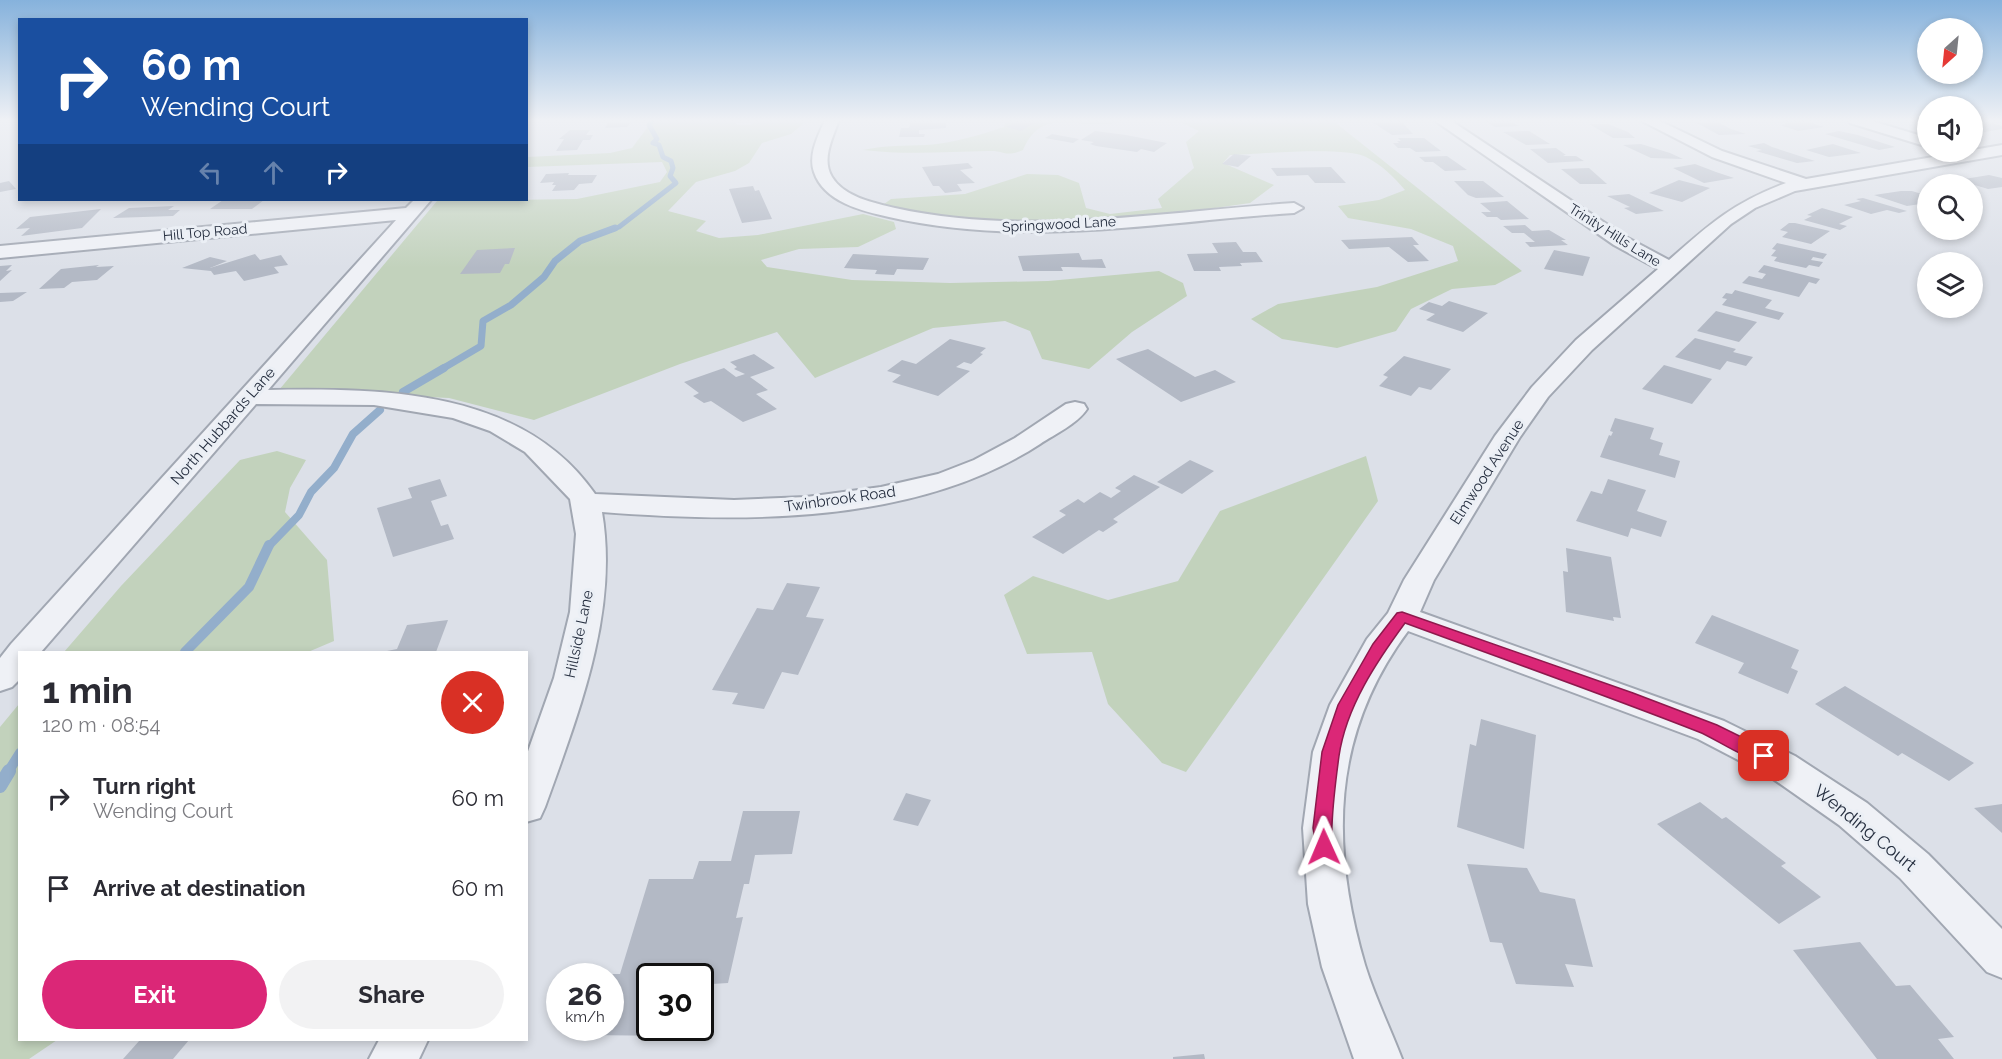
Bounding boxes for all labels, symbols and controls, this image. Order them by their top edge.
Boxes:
north arrow [1917,18,1983,84]
map controls [1917,18,1983,318]
text: 60 m [141,41,241,90]
icon: right [42,42,120,120]
text: Wending Court [141,91,330,122]
button: sound [1917,96,1983,162]
icon: left [194,156,227,189]
icon: ahead [257,156,290,189]
icon: right [320,156,353,189]
button: search [1917,174,1983,240]
street label: Trinity Hills Lane [1566,200,1664,270]
street label: Springwood Lane [1002,213,1116,235]
street label: Hill Top Road [162,220,248,244]
button: layers [1917,252,1983,318]
street label: North Hubbards Lane [167,363,279,488]
street label: Elmwood Avenue [1446,416,1528,528]
street label: Twinbrook Road [783,482,897,516]
street label: Hillside Lane [561,588,597,680]
text: 1 min [42,669,133,711]
button: close [441,671,504,734]
text: 120 m · 08:54 [42,713,160,737]
pin [1738,730,1789,781]
icon: arrive [1747,739,1780,772]
text: Turn right [93,773,196,799]
street label: Wending Court [1810,780,1921,875]
icon: right [42,782,75,815]
text: 60 m [451,785,504,811]
text: Wending Court [93,799,233,823]
position arrow [1292,815,1356,879]
icon: arrive [42,872,75,905]
text: Arrive at destination [93,875,306,901]
text: 60 m [451,875,504,901]
button: Exit [42,960,267,1029]
button: Share [279,960,504,1029]
speed limit sign: 30 [636,963,714,1041]
text: 26 [567,977,603,1012]
text: km/h [565,1008,605,1026]

